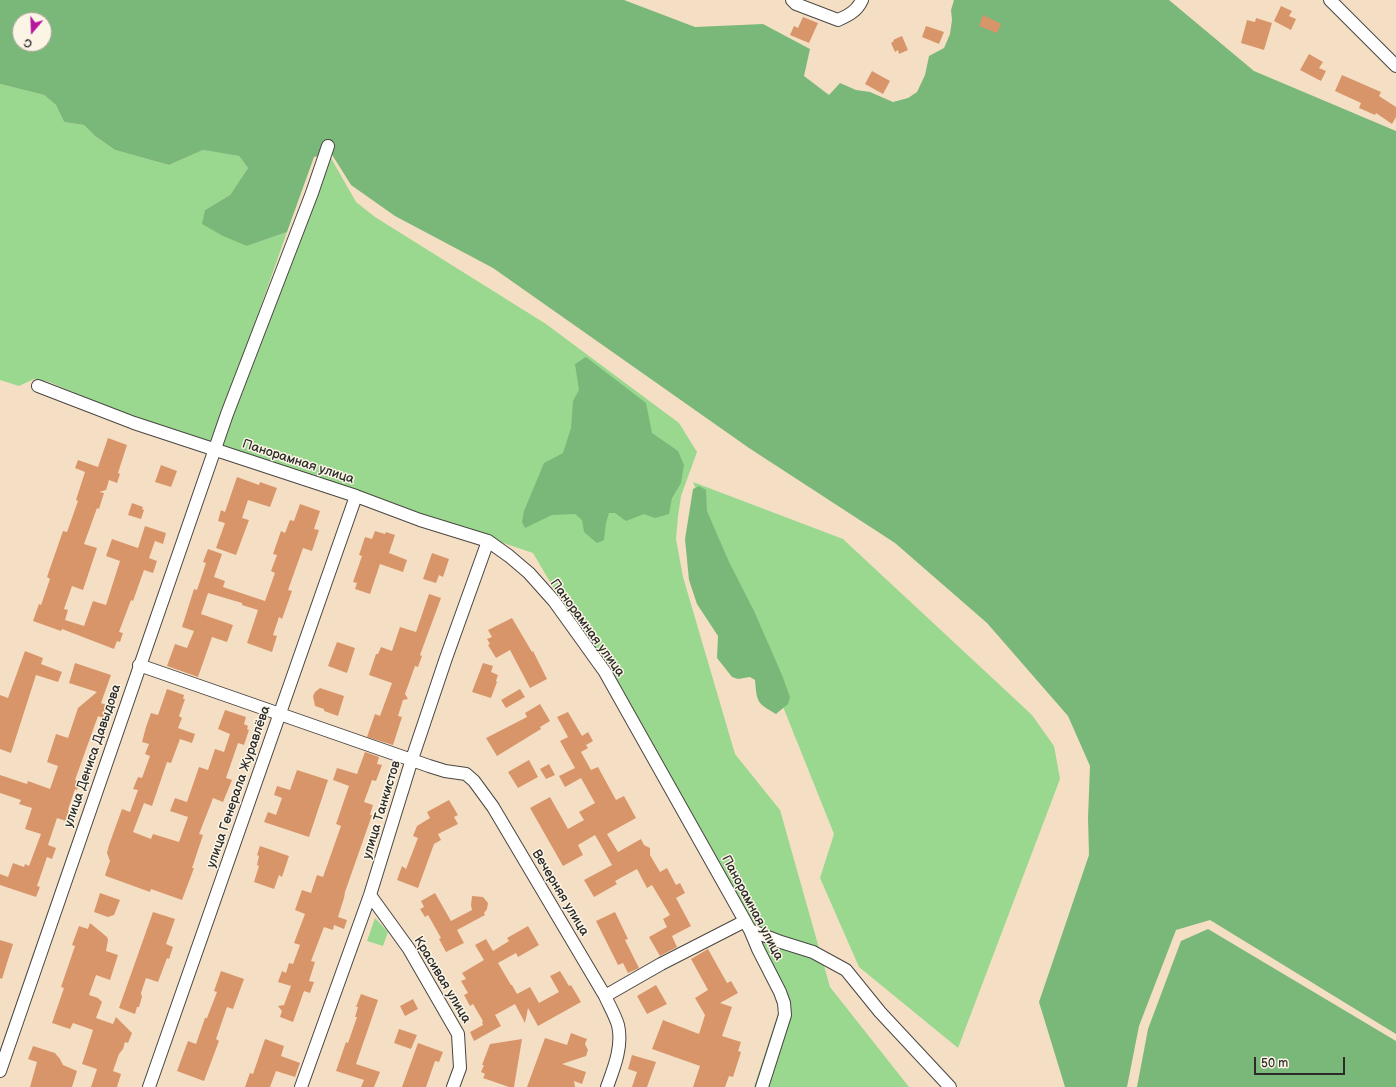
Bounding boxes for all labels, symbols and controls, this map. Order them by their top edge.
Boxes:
north arrow [12,12,52,52]
text: С [23,35,34,50]
street label: Панорамная улица [240,437,356,487]
street label: Панорамная улица [546,576,628,680]
street label: улица Дениса Давыдова [61,682,125,830]
street label: улица Генерала Журавлёва [204,704,274,870]
street label: улица Танкистов [360,759,404,861]
street label: Вечерняя улица [528,847,592,939]
street label: Панорамная улица [718,853,786,963]
street label: Красивая улица [410,934,474,1026]
scale bar [1256,1049,1347,1075]
text: 50 m [1261,1056,1288,1071]

